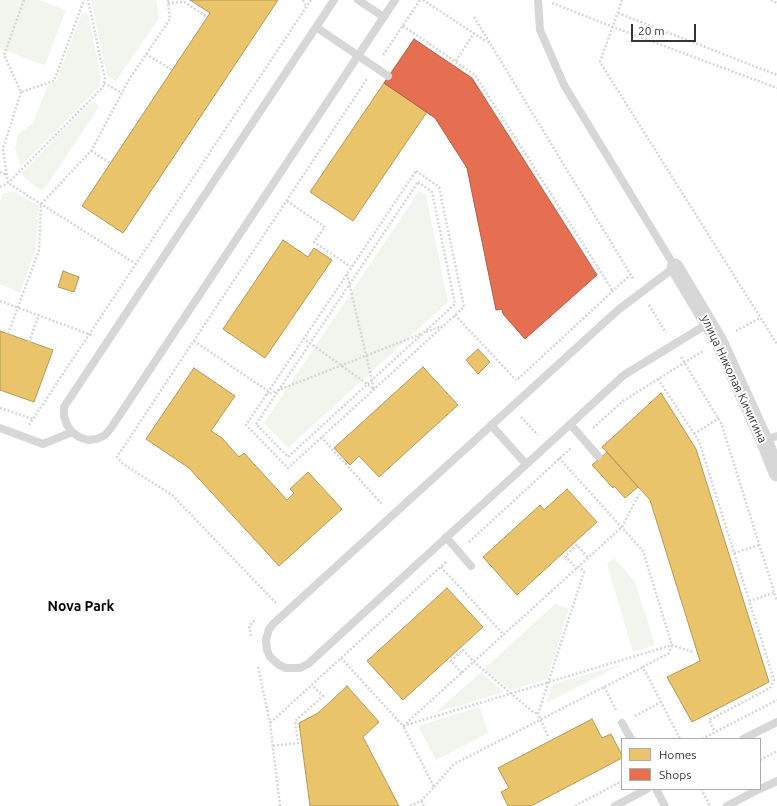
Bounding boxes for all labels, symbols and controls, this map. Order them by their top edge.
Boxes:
scale bar [633,16,698,42]
text: 20 m [638,24,665,37]
street label: улица Николая Кичигина [698,313,770,445]
district label: Nova Park [48,598,114,614]
legend [621,738,761,790]
text: Homes [659,748,697,761]
text: Shops [659,768,691,781]

